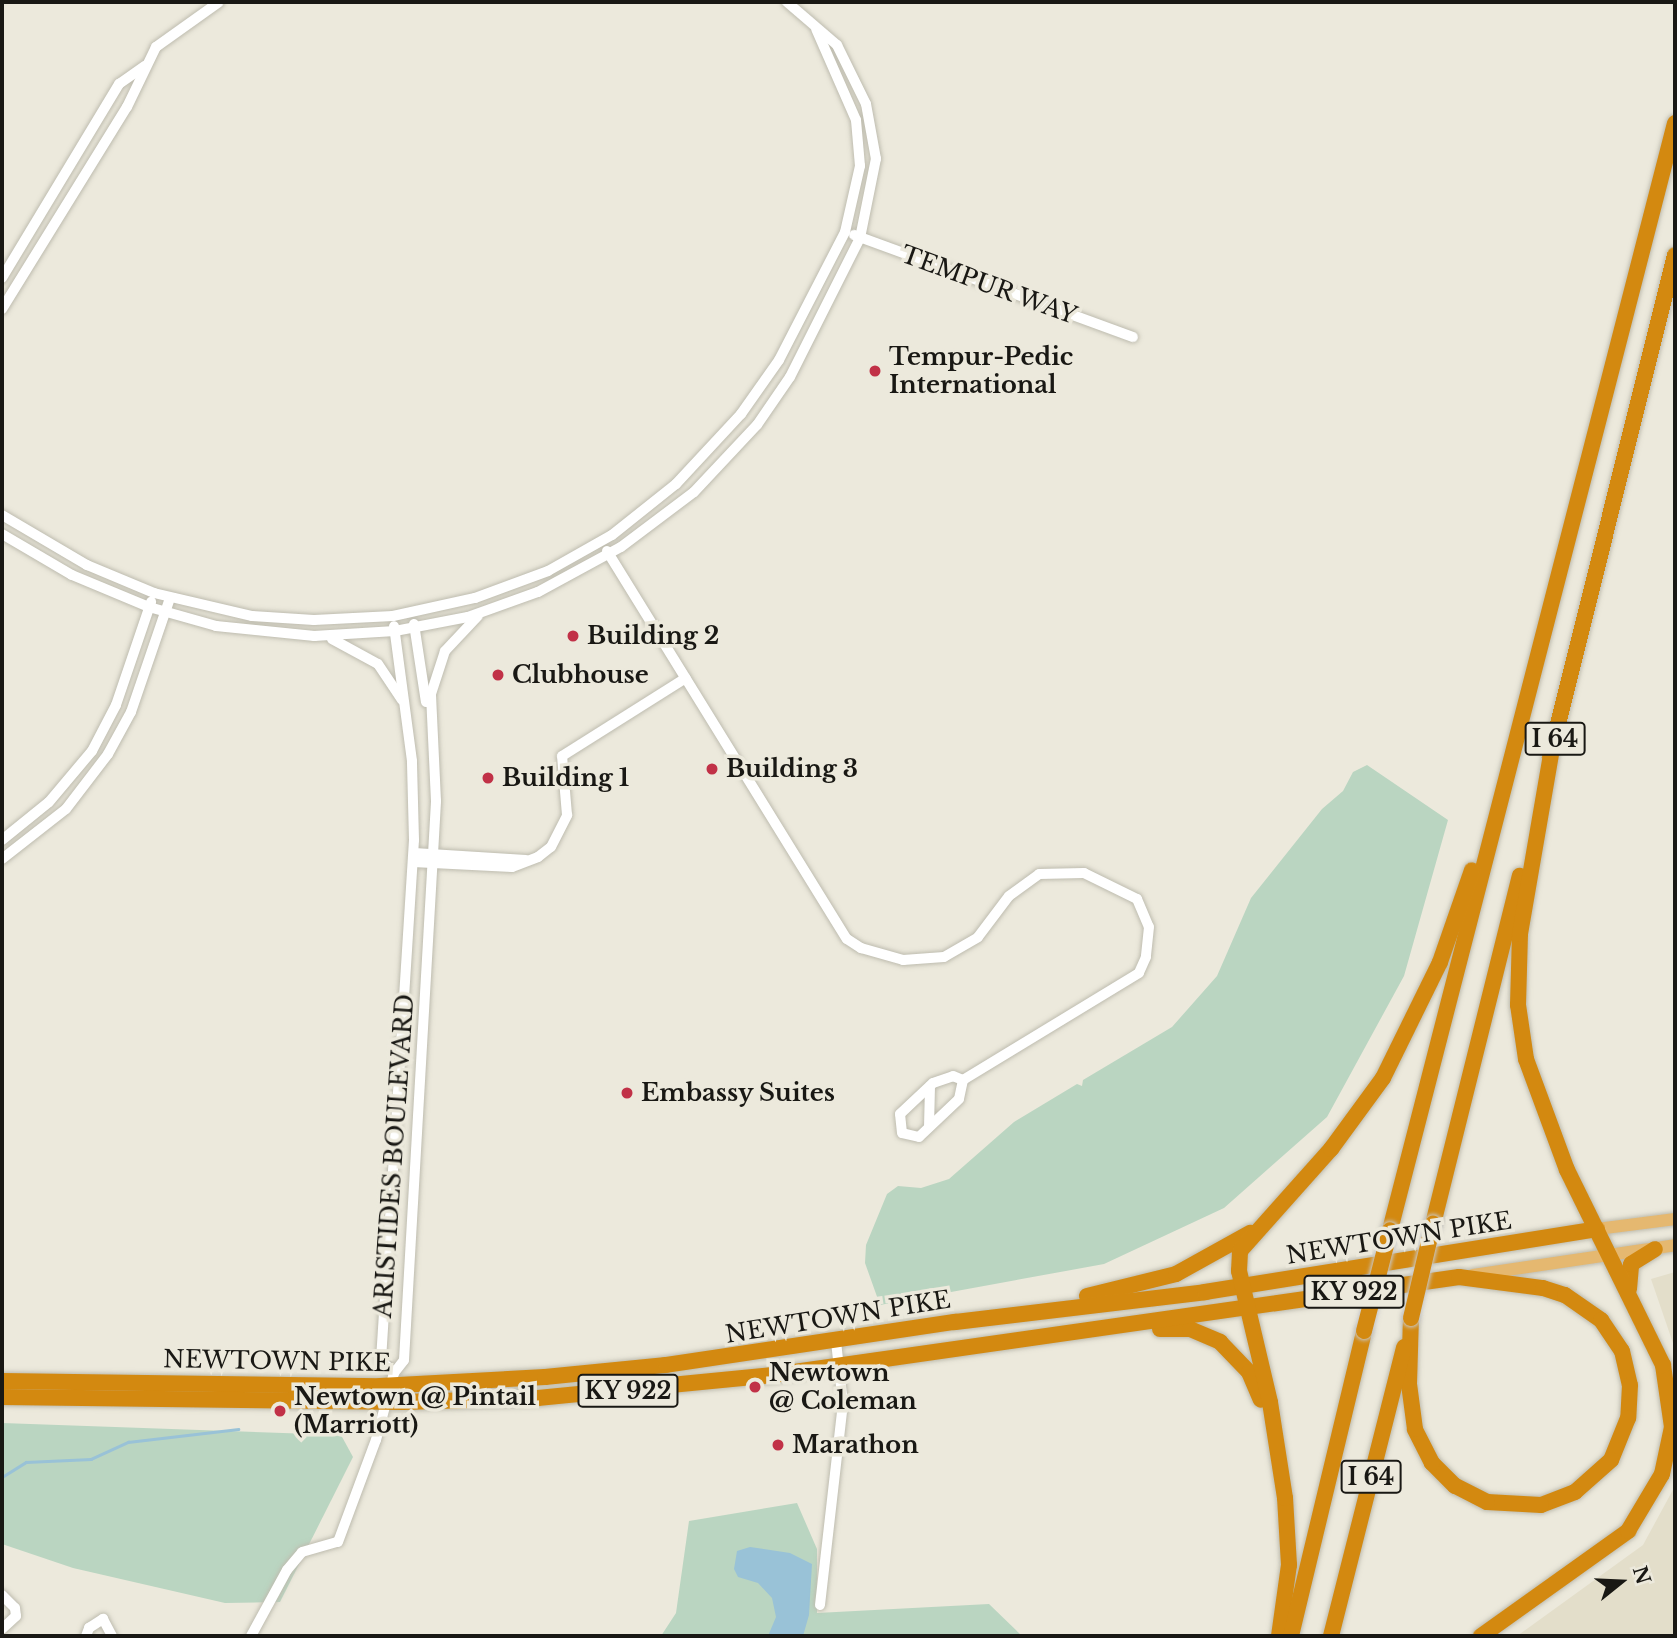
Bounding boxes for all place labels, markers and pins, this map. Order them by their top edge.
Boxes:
place label: Tempur-Pedic International [889,343,1073,399]
marker: Tempur-Pedic International [867,363,883,379]
place label: Building 2 [587,622,720,650]
marker: Building 2 [565,628,581,644]
place label: Clubhouse [512,661,649,689]
marker: Clubhouse [490,667,506,683]
place label: Building 3 [726,755,858,783]
marker: Building 3 [704,761,720,777]
place label: Building 1 [502,764,629,792]
marker: Building 1 [480,770,496,786]
place label: Embassy Suites [641,1079,836,1107]
marker: Embassy Suites [619,1085,635,1101]
place label: Newtown @ Coleman [769,1359,917,1415]
marker: Newtown @ Coleman [747,1379,763,1395]
place label: Newtown @ Pintail (Marriott) [294,1383,536,1439]
marker: Newtown @ Pintail (Marriott) [272,1403,288,1419]
place label: Marathon [792,1431,919,1459]
marker: Marathon [770,1437,786,1453]

